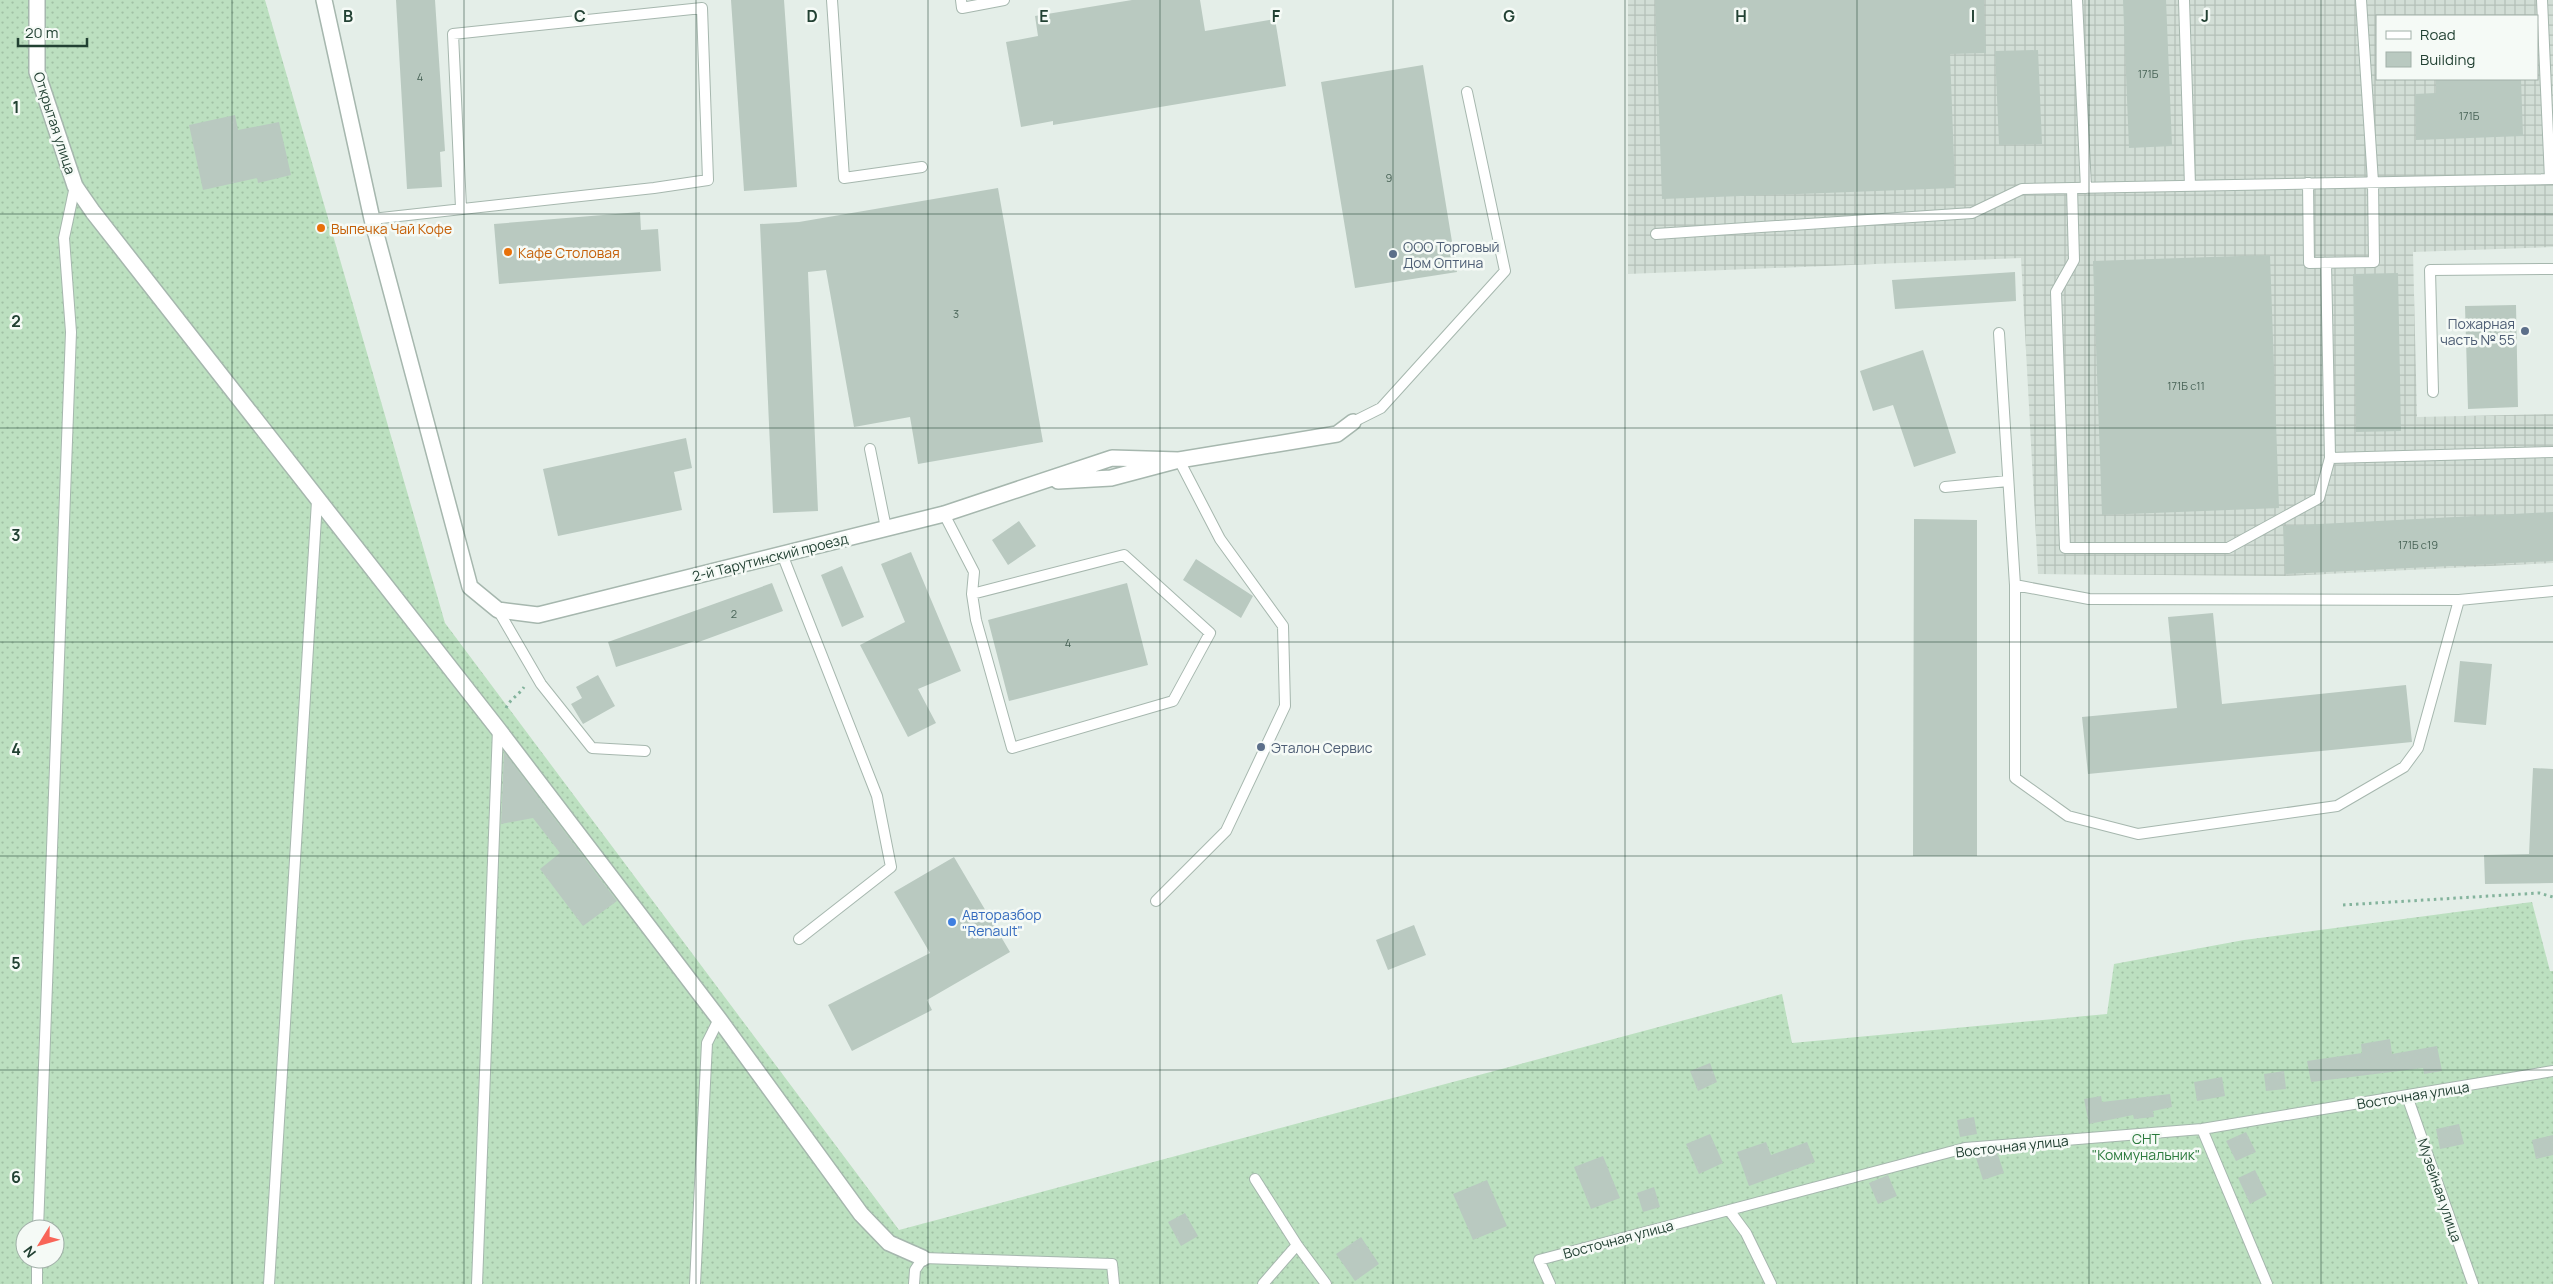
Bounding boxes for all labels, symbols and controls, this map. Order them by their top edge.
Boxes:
text: B [343,5,353,27]
text: C [574,5,586,27]
text: D [806,5,818,27]
text: E [1039,5,1049,27]
text: F [1272,5,1281,27]
text: G [1503,5,1515,27]
text: H [1735,5,1747,27]
text: I [1971,5,1975,27]
text: J [2201,5,2209,27]
scale bar [18,15,86,47]
legend [2376,15,2538,80]
text: 20 m [25,22,58,43]
text: Road [2420,24,2456,45]
text: Building [2420,49,2475,70]
house number: 171Б [2138,66,2159,81]
street label: Открытая улица [30,69,80,177]
house number: 4 [417,69,423,84]
text: 1 [12,96,20,118]
house number: 171Б [2459,108,2480,123]
house number: 9 [1386,170,1393,185]
place label: Выпечка Чай Кофе [331,219,452,238]
marker: Выпечка Чай Кофе [315,222,327,234]
place label: ООО Торговый Дом Оптина [1403,237,1499,272]
place label: Кафе Столовая [518,243,620,262]
marker: Кафе Столовая [502,246,514,258]
marker: ООО Торговый Дом Оптина [1387,248,1399,260]
house number: 3 [953,306,959,321]
text: 2 [11,310,21,332]
place label: Пожарная часть № 55 [2440,314,2515,349]
marker: Пожарная часть № 55 [2519,325,2531,337]
house number: 171Б с11 [2167,378,2205,393]
text: 3 [11,524,21,546]
street label: 2-й Тарутинский проезд [690,528,850,586]
house number: 171Б с19 [2398,537,2438,552]
house number: 2 [731,606,737,621]
house number: 4 [1065,635,1071,650]
text: 4 [11,738,21,760]
place label: Эталон Сервис [1271,738,1373,757]
marker: Эталон Сервис [1255,741,1267,753]
place label: Авторазбор "Renault" [962,905,1042,940]
marker: Авторазбор "Renault" [946,916,958,928]
text: 5 [11,952,21,974]
street label: Восточная улица [2356,1077,2470,1113]
park label: СНТ "Коммунальник" [2092,1129,2200,1164]
street label: Восточная улица [1955,1131,2069,1161]
street label: Музейная улица [2413,1136,2467,1244]
text: 6 [11,1166,21,1188]
street label: Восточная улица [1561,1215,1675,1263]
north arrow [15,1219,65,1269]
text: N [19,1242,40,1262]

